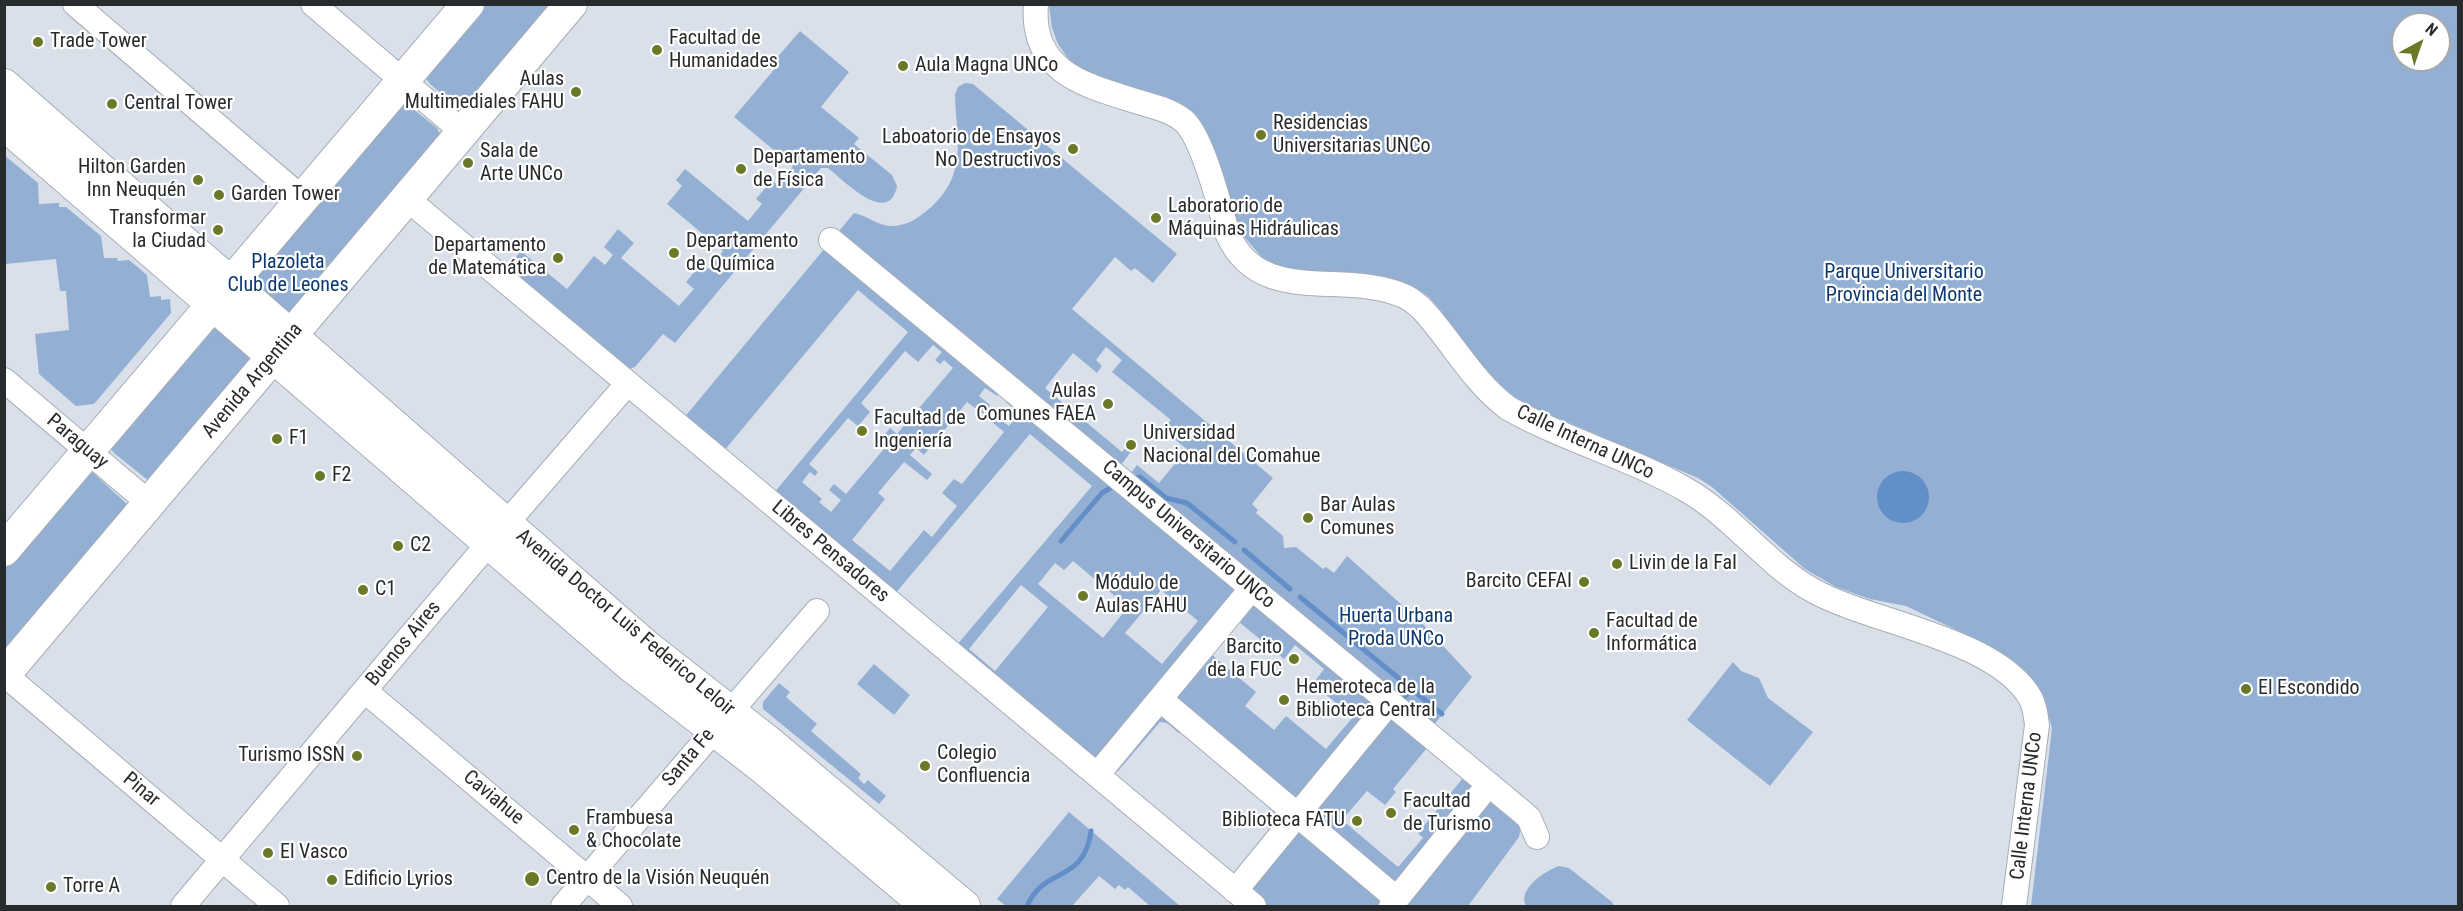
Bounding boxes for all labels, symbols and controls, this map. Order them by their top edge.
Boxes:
north arrow [2391,12,2451,72]
text: N [2422,19,2441,40]
place label: Facultad de Humanidades [669,27,778,74]
place label: Trade Tower [50,30,147,54]
marker: Trade Tower [31,35,45,49]
marker: Facultad de Humanidades [650,43,664,57]
place label: Aula Magna UNCo [915,54,1058,78]
marker: Aula Magna UNCo [896,59,910,73]
place label: Aulas Multimediales FAHU [405,68,564,115]
marker: Aulas Multimediales FAHU [569,85,583,99]
place label: Central Tower [124,92,233,116]
marker: Central Tower [105,97,119,111]
place label: Residencias Universitarias UNCo [1273,112,1431,159]
place label: Laboatorio de Ensayos No Destructivos [882,126,1061,173]
marker: Residencias Universitarias UNCo [1254,128,1268,142]
place label: Sala de Arte UNCo [480,140,563,187]
marker: Laboatorio de Ensayos No Destructivos [1066,142,1080,156]
place label: Departamento de Física [753,146,865,193]
place label: Hilton Garden Inn Neuquén [78,156,186,203]
marker: Sala de Arte UNCo [461,156,475,170]
marker: Departamento de Física [734,162,748,176]
marker: Hilton Garden Inn Neuquén [191,173,205,187]
place label: Garden Tower [231,183,340,207]
marker: Garden Tower [212,188,226,202]
place label: Laboratorio de Máquinas Hidráulicas [1168,195,1339,242]
place label: Transformar la Ciudad [109,207,206,254]
marker: Laboratorio de Máquinas Hidráulicas [1149,211,1163,225]
marker: Transformar la Ciudad [211,223,225,237]
place label: Departamento de Química [686,230,798,277]
place label: Departamento de Matemática [428,234,546,281]
marker: Departamento de Química [667,246,681,260]
park label: Plazoleta Club de Leones [227,251,349,298]
marker: Departamento de Matemática [551,251,565,265]
park label: Parque Universitario Provincia del Monte [1824,261,1984,308]
street label: Avenida Argentina [198,318,308,444]
place label: Aulas Comunes FAEA [976,380,1096,427]
marker: Aulas Comunes FAEA [1101,397,1115,411]
street label: Calle Interna UNCo [1512,401,1658,485]
place label: Facultad de Ingeniería [874,407,966,454]
street label: Paraguay [41,409,113,475]
place label: Universidad Nacional del Comahue [1143,422,1320,469]
marker: Facultad de Ingeniería [855,424,869,438]
place label: F1 [289,427,308,451]
marker: F1 [270,432,284,446]
marker: Universidad Nacional del Comahue [1124,438,1138,452]
street label: Campus Universitario UNCo [1097,456,1279,614]
place label: F2 [332,464,351,488]
marker: F2 [313,469,327,483]
place label: Bar Aulas Comunes [1320,494,1396,541]
street label: Libres Pensadores [766,496,894,608]
marker: Bar Aulas Comunes [1301,511,1315,525]
street label: Avenida Doctor Luis Federico Leloir [511,524,739,722]
place label: C2 [410,534,431,558]
marker: C2 [391,539,405,553]
place label: Livin de la FaI [1629,552,1737,576]
marker: Livin de la FaI [1610,557,1624,571]
place label: Barcito CEFAI [1466,570,1572,594]
place label: Módulo de Aulas FAHU [1095,572,1187,619]
marker: Barcito CEFAI [1577,575,1591,589]
place label: C1 [375,578,396,602]
marker: C1 [356,583,370,597]
marker: Módulo de Aulas FAHU [1076,589,1090,603]
street label: Buenos Aires [361,596,447,692]
park label: Huerta Urbana Proda UNCo [1339,605,1453,652]
place label: Facultad de Informática [1606,610,1698,657]
marker: Facultad de Informática [1587,626,1601,640]
place label: Barcito de la FUC [1207,636,1282,683]
marker: Barcito de la FUC [1287,652,1301,666]
place label: Hemeroteca de la Biblioteca Central [1296,676,1435,723]
place label: El Escondido [2258,677,2360,701]
marker: El Escondido [2239,682,2253,696]
marker: Hemeroteca de la Biblioteca Central [1277,693,1291,707]
street label: Santa Fe [658,724,720,792]
street label: Calle Interna UNCo [2006,731,2048,881]
place label: Colegio Confluencia [937,742,1030,789]
place label: Turismo ISSN [238,744,345,768]
marker: Turismo ISSN [350,749,364,763]
marker: Colegio Confluencia [918,759,932,773]
street label: Caviahue [458,766,528,830]
street label: Pinar [118,768,164,812]
place label: Facultad de Turismo [1403,790,1491,837]
marker: Facultad de Turismo [1384,806,1398,820]
place label: Frambuesa & Chocolate [586,807,681,854]
place label: Biblioteca FATU [1222,809,1345,833]
marker: Biblioteca FATU [1350,814,1364,828]
marker: Frambuesa & Chocolate [567,823,581,837]
place label: El Vasco [280,841,348,865]
marker: El Vasco [261,846,275,860]
place label: Centro de la Visión Neuquén [546,867,769,891]
place label: Edificio Lyrios [344,868,453,892]
marker: Centro de la Visión Neuquén [523,870,541,888]
marker: Edificio Lyrios [325,873,339,887]
place label: Torre A [63,875,120,899]
marker: Torre A [44,880,58,894]

